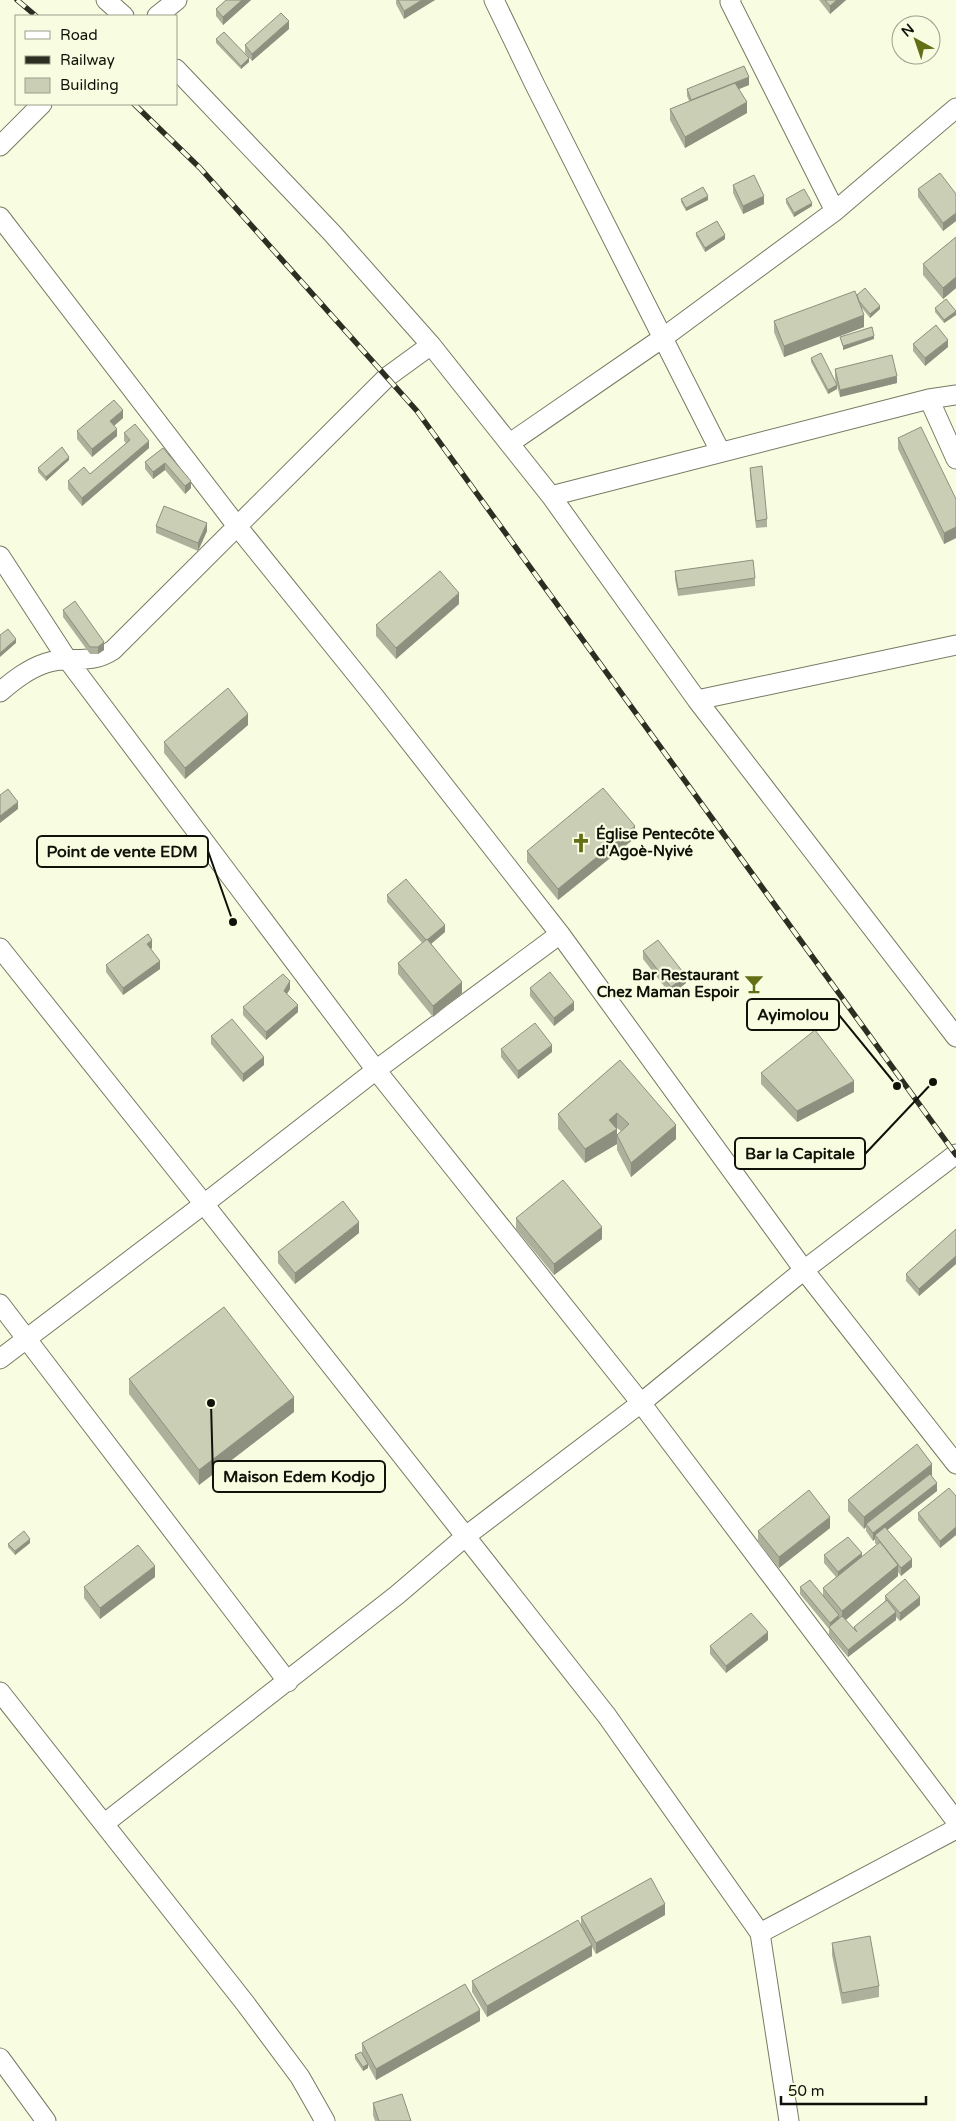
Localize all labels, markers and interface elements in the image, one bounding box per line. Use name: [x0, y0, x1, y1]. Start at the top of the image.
legend: [15, 15, 178, 105]
north arrow: [891, 15, 941, 65]
text: N: [898, 20, 918, 41]
text: Road: [60, 26, 98, 44]
text: Railway: [60, 51, 115, 69]
text: Building: [60, 76, 119, 94]
place label: Église Pentecôte d'Agoè-Nyivé: [596, 824, 715, 861]
church icon: Église Pentecôte d'Agoè-Nyivé: [570, 832, 592, 854]
callout: Point de vente EDM: [37, 836, 208, 867]
text: Point de vente EDM: [46, 842, 198, 862]
place label: Bar Restaurant Chez Maman Espoir: [597, 966, 739, 1002]
bar icon: Bar Restaurant Chez Maman Espoir: [743, 973, 765, 995]
callout: Ayimolou: [747, 999, 839, 1030]
text: Ayimolou: [757, 1005, 829, 1025]
callout: Bar la Capitale: [735, 1138, 865, 1169]
text: Bar la Capitale: [745, 1144, 855, 1164]
callout: Maison Edem Kodjo: [213, 1461, 385, 1492]
text: Maison Edem Kodjo: [223, 1467, 375, 1487]
scale bar: [781, 2074, 926, 2106]
text: 50 m: [788, 2082, 825, 2100]

